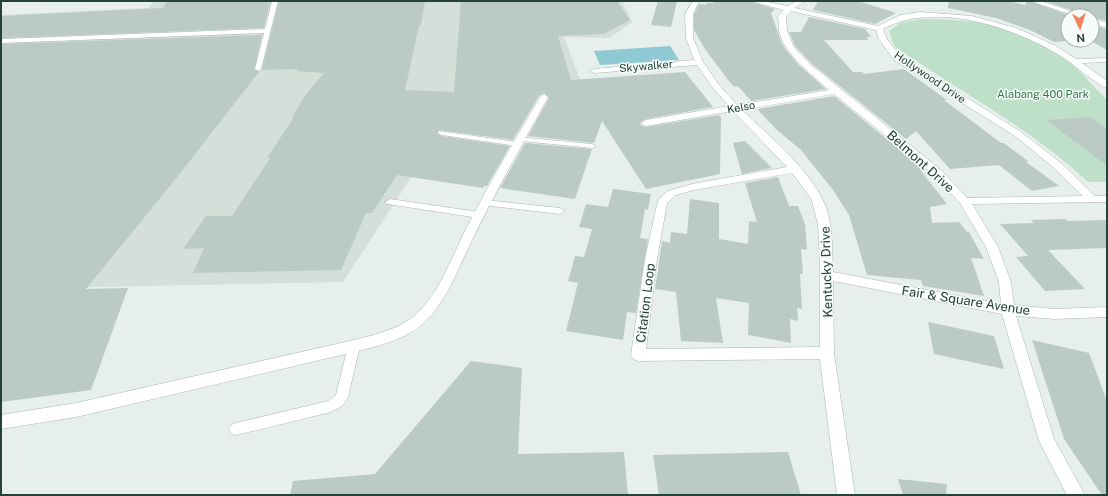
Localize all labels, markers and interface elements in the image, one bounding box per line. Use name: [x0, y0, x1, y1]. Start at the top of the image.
north arrow: [1060, 8, 1100, 48]
text: N: [1076, 32, 1085, 44]
street label: Hollywood Drive: [892, 49, 968, 105]
street label: Skywalker: [619, 58, 673, 74]
park label: Alabang 400 Park: [997, 88, 1089, 100]
street label: Kelso: [726, 99, 756, 115]
street label: Belmont Drive: [884, 127, 957, 195]
street label: Kentucky Drive: [817, 226, 836, 318]
street label: Citation Loop: [633, 262, 658, 344]
street label: Fair & Square Avenue: [901, 283, 1031, 318]

